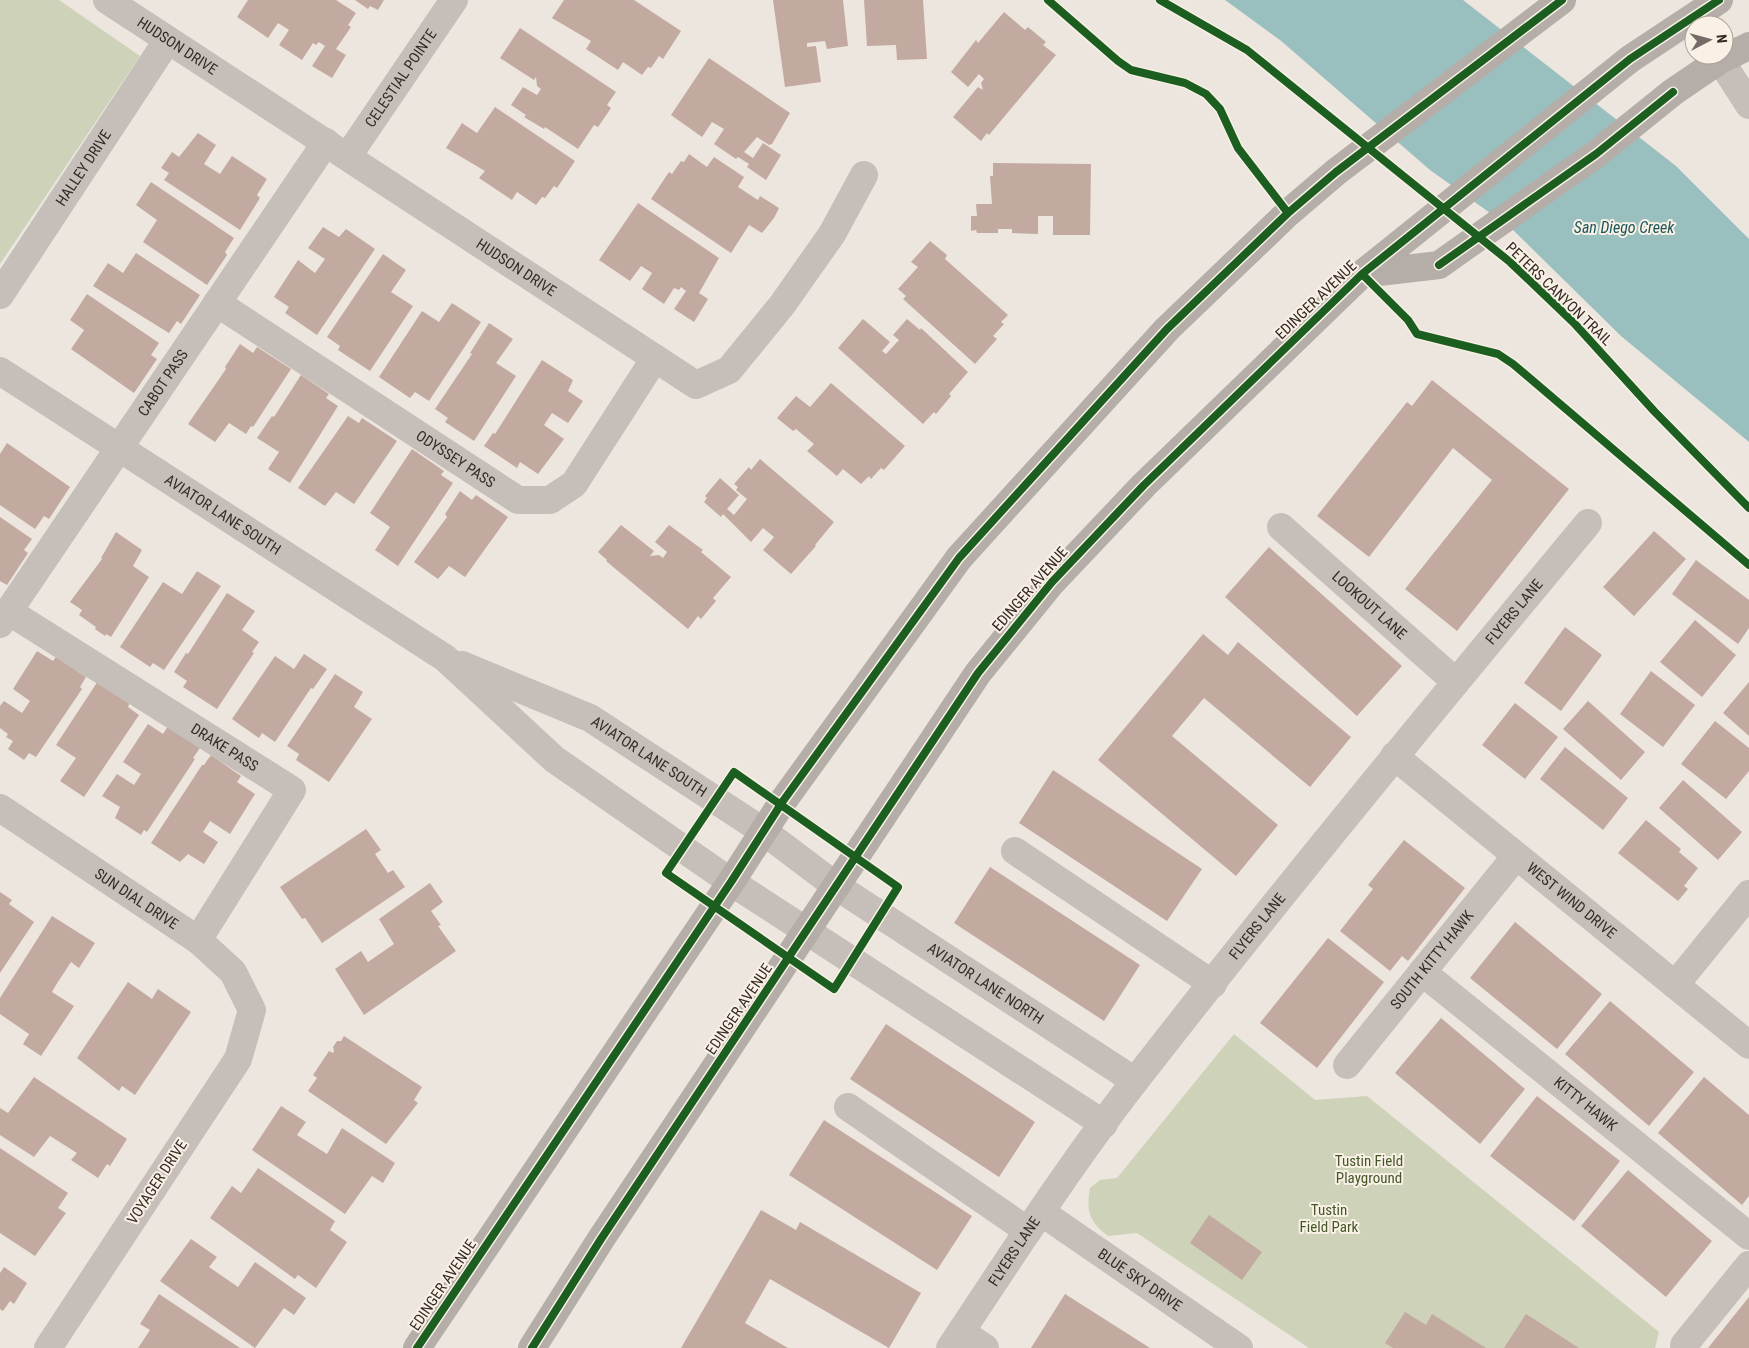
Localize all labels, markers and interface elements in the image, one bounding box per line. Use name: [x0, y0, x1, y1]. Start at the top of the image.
street label: HUDSON DRIVE: [134, 13, 221, 79]
north arrow: [1684, 15, 1734, 65]
street label: CELESTIAL POINTE: [361, 26, 441, 131]
text: N: [1714, 34, 1730, 44]
street label: HALLEY DRIVE: [52, 127, 115, 209]
water label: San Diego Creek: [1574, 218, 1675, 237]
street label: HUDSON DRIVE: [473, 235, 560, 300]
street label: PETERS CANYON TRAIL: [1502, 239, 1616, 349]
street label: EDINGER AVENUE: [1272, 257, 1360, 343]
street label: CABOT PASS: [134, 346, 192, 420]
street label: ODYSSEY PASS: [412, 427, 499, 492]
street label: AVIATOR LANE SOUTH: [161, 471, 284, 559]
street label: EDINGER AVENUE: [988, 543, 1072, 635]
street label: LOOKOUT LANE: [1328, 567, 1410, 643]
street label: FLYERS LANE: [1482, 575, 1547, 648]
street label: AVIATOR LANE SOUTH: [588, 712, 710, 801]
street label: DRAKE PASS: [188, 720, 262, 775]
street label: WEST WIND DRIVE: [1523, 859, 1620, 942]
street label: SUN DIAL DRIVE: [91, 865, 182, 933]
street label: FLYERS LANE: [1225, 890, 1289, 963]
street label: SOUTH KITTY HAWK: [1387, 906, 1478, 1013]
street label: AVIATOR LANE NORTH: [924, 939, 1047, 1028]
street label: EDINGER AVENUE: [702, 960, 776, 1058]
street label: KITTY HAWK: [1550, 1073, 1621, 1135]
street label: VOYAGER DRIVE: [123, 1137, 191, 1227]
park label: Tustin Field Playground: [1335, 1152, 1403, 1187]
park label: Tustin Field Park: [1300, 1201, 1359, 1236]
street label: FLYERS LANE: [985, 1213, 1044, 1290]
street label: EDINGER AVENUE: [406, 1236, 480, 1334]
street label: BLUE SKY DRIVE: [1095, 1245, 1185, 1315]

